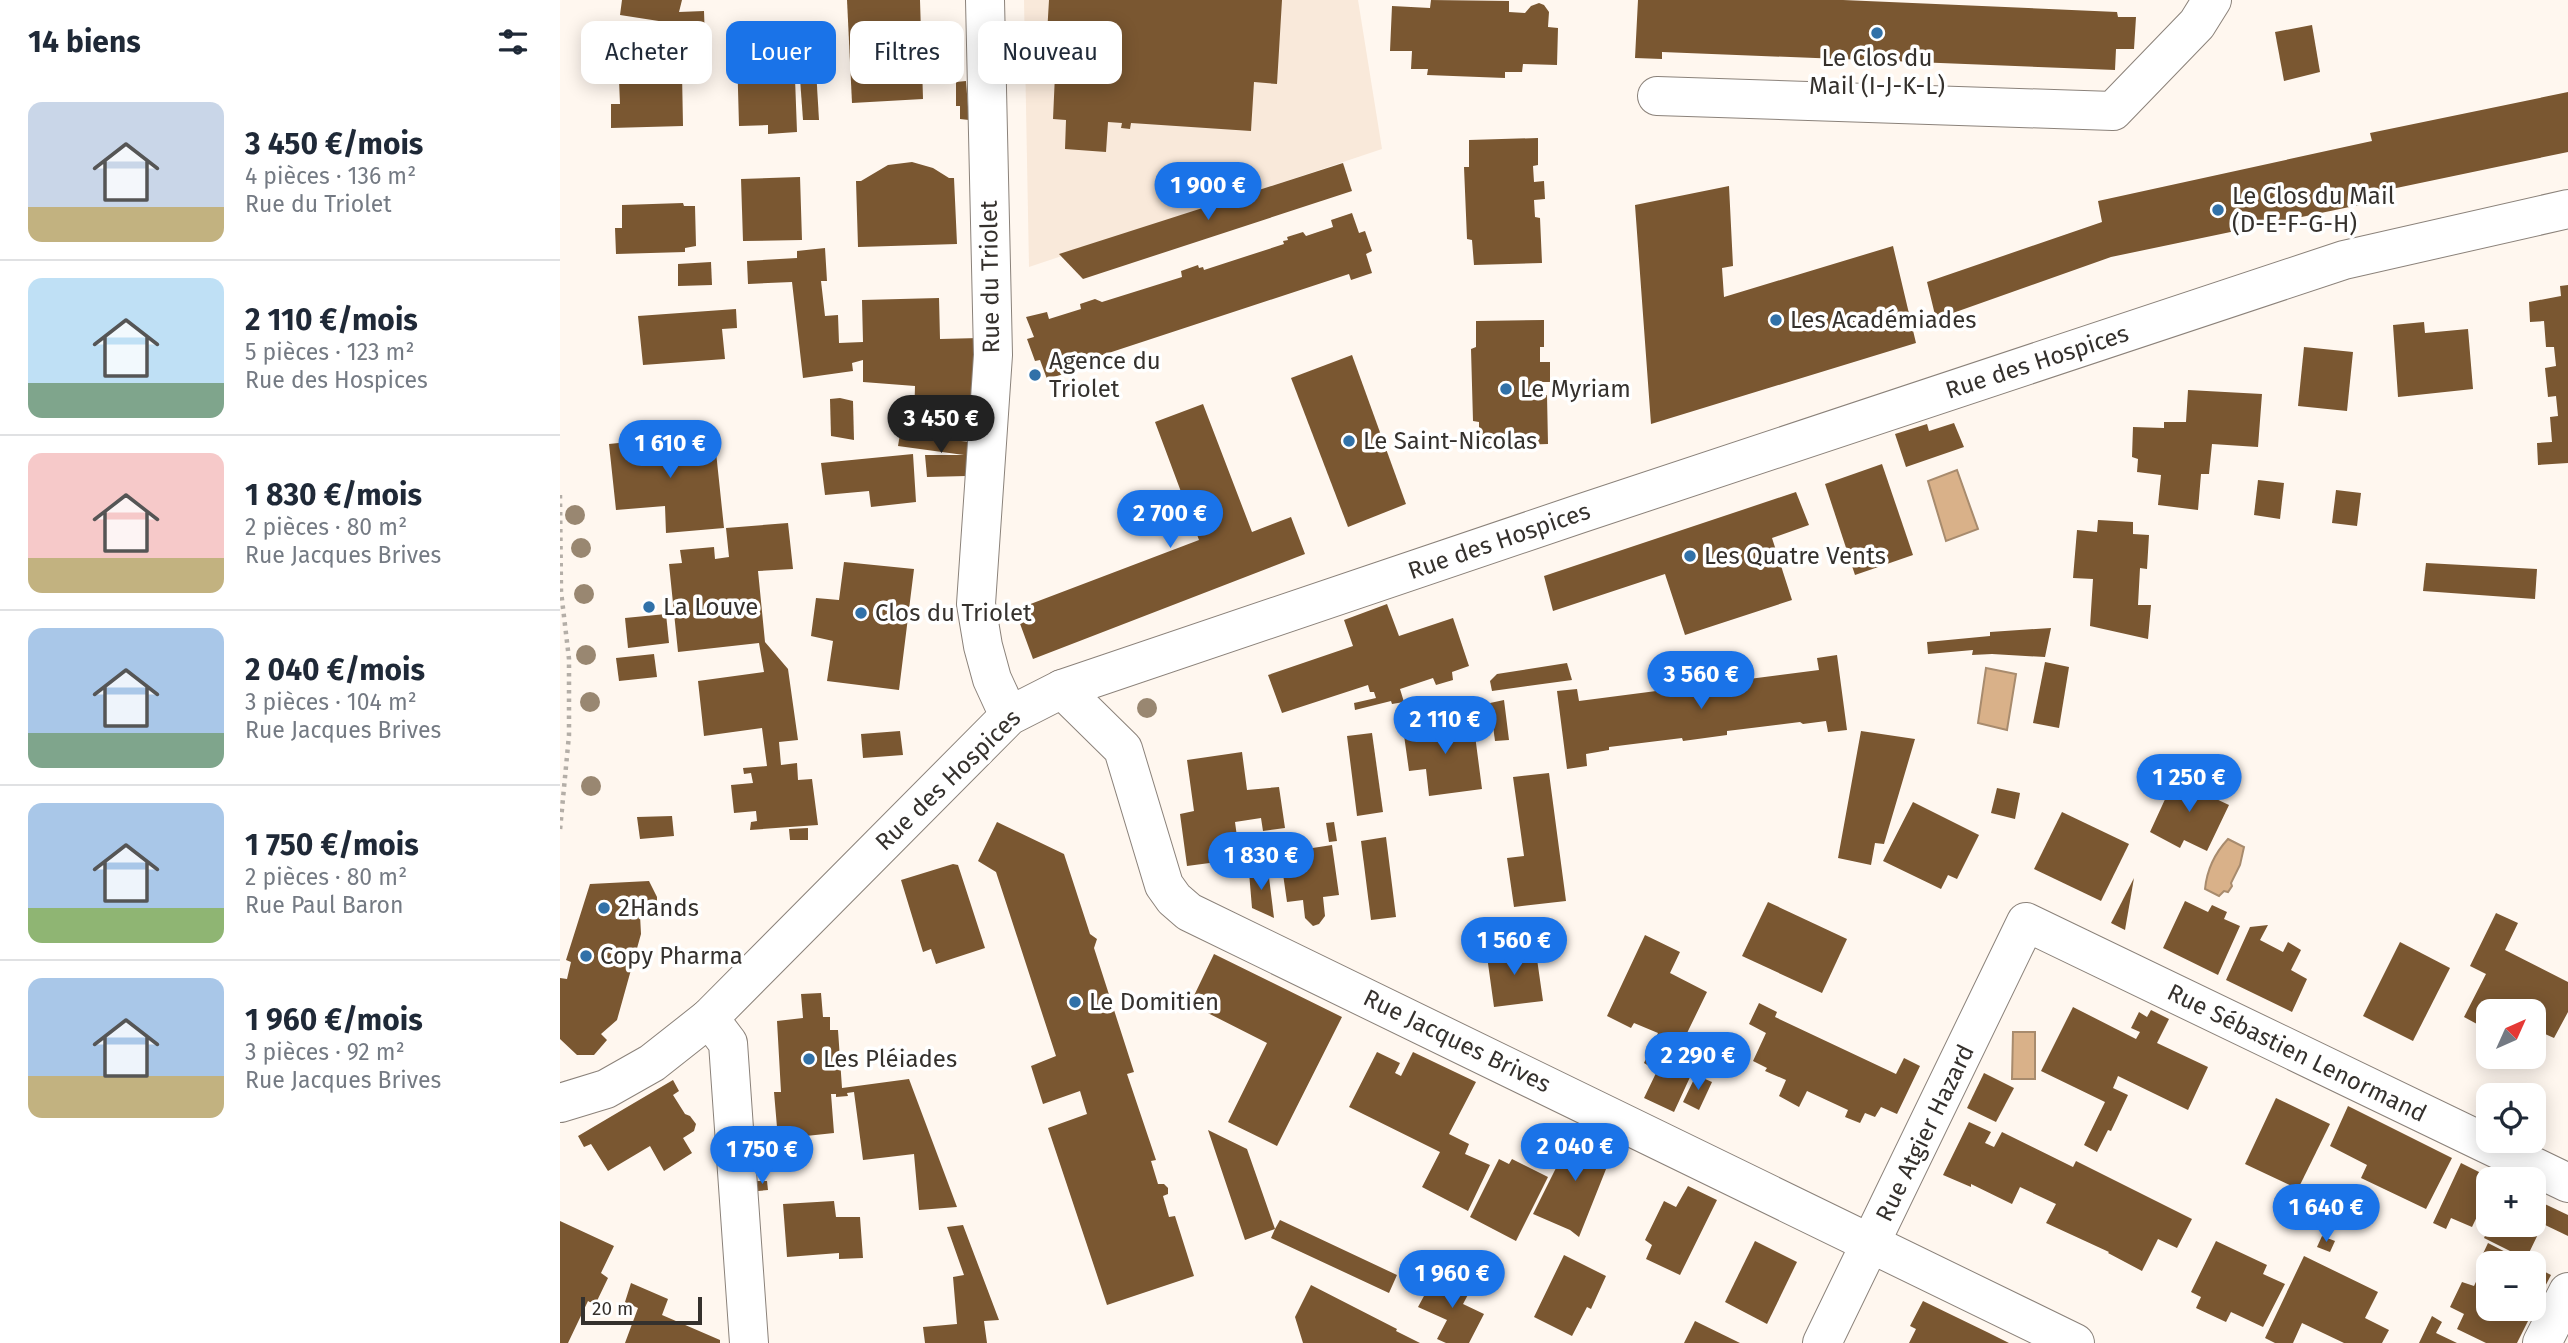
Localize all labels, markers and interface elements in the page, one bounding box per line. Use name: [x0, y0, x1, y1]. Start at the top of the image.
chip: Acheter: [581, 21, 712, 84]
chip: Louer: [726, 21, 836, 84]
chip: Filtres: [850, 21, 964, 84]
chip: Nouveau: [978, 21, 1122, 84]
icon: filters: [494, 23, 532, 61]
text: 14 biens: [28, 24, 141, 60]
marker: Le Clos du Mail (I-J-K-L): [1869, 25, 1885, 41]
place label: Le Clos du Mail (I-J-K-L): [1809, 44, 1945, 100]
text: 3 450 €/mois: [245, 126, 423, 162]
icon: home: [84, 130, 168, 214]
text: 4 pièces · 136 m²: [245, 162, 416, 190]
pin: 1 900 €: [1143, 162, 1273, 222]
text: 1 900 €: [1171, 171, 1245, 199]
place label: Le Clos du Mail (D-E-F-G-H): [2232, 182, 2395, 238]
text: Rue du Triolet: [245, 190, 392, 218]
street label: Rue du Triolet: [975, 200, 1005, 354]
marker: Le Clos du Mail (D-E-F-G-H): [2210, 202, 2226, 218]
text: 2 110 €/mois: [245, 302, 418, 338]
icon: home: [84, 306, 168, 390]
place label: Les Académiades: [1790, 306, 1977, 334]
marker: Les Académiades: [1768, 312, 1784, 328]
street label: Rue des Hospices: [1942, 319, 2132, 405]
text: 5 pièces · 123 m²: [245, 338, 414, 366]
place label: Agence du Triolet: [1049, 347, 1161, 403]
text: Rue des Hospices: [245, 366, 428, 394]
marker: Agence du Triolet: [1027, 367, 1043, 383]
place label: Le Myriam: [1520, 375, 1631, 403]
marker: Le Myriam: [1498, 381, 1514, 397]
pin: 3 450 €: [876, 396, 1006, 455]
text: 3 450 €: [903, 404, 979, 432]
pin: 1 610 €: [605, 420, 735, 480]
place label: Le Saint-Nicolas: [1363, 427, 1537, 455]
text: 1 610 €: [635, 429, 705, 457]
marker: Le Saint-Nicolas: [1341, 433, 1357, 449]
text: 1 830 €/mois: [245, 477, 422, 513]
icon: home: [84, 481, 168, 565]
pin: 2 700 €: [1105, 490, 1235, 550]
street label: Rue des Hospices: [1404, 497, 1594, 585]
text: 2 700 €: [1133, 499, 1207, 527]
text: 2 pièces · 80 m²: [245, 513, 407, 541]
text: Rue Jacques Brives: [245, 541, 441, 569]
place label: Les Quatre Vents: [1704, 542, 1886, 570]
marker: Les Quatre Vents: [1682, 548, 1698, 564]
place label: La Louve: [663, 593, 758, 621]
marker: La Louve: [641, 599, 657, 615]
place label: Clos du Triolet: [875, 599, 1032, 627]
marker: Clos du Triolet: [853, 605, 869, 621]
text: 2 040 €/mois: [245, 652, 425, 688]
pin: 3 560 €: [1636, 652, 1766, 711]
icon: home: [84, 656, 168, 740]
text: 3 560 €: [1663, 660, 1739, 688]
text: 3 pièces · 104 m²: [245, 688, 417, 716]
pin: 2 110 €: [1380, 696, 1510, 756]
street label: Rue des Hospices: [870, 704, 1026, 856]
text: 2 110 €: [1410, 705, 1480, 733]
text: Rue Jacques Brives: [245, 716, 441, 744]
pin: 1 250 €: [2124, 754, 2254, 814]
text: 1 250 €: [2153, 763, 2225, 791]
text: 1 750 €/mois: [245, 827, 419, 863]
icon: home: [84, 831, 168, 915]
pin: 1 830 €: [1196, 832, 1326, 892]
text: 1 830 €: [1224, 841, 1298, 869]
text: 2 pièces · 80 m²: [245, 863, 407, 891]
text: Rue Paul Baron: [245, 891, 403, 919]
place label: 2Hands: [618, 894, 699, 922]
marker: 2Hands: [596, 900, 612, 916]
pin: 1 560 €: [1449, 918, 1579, 977]
text: 1 560 €: [1477, 926, 1551, 954]
place label: Copy Pharma: [600, 942, 743, 970]
marker: Copy Pharma: [578, 948, 594, 964]
street label: Rue Sébastien Lenormand: [2163, 978, 2431, 1128]
street label: Rue Jacques Brives: [1359, 984, 1555, 1098]
place label: Le Domitien: [1089, 988, 1219, 1016]
marker: Le Domitien: [1067, 994, 1083, 1010]
north arrow: [2476, 999, 2546, 1069]
map controls: [2476, 999, 2546, 1321]
text: 1 960 €/mois: [245, 1002, 423, 1038]
icon: home: [84, 1006, 168, 1090]
pin: 2 290 €: [1633, 1032, 1763, 1092]
text: 3 pièces · 92 m²: [245, 1038, 405, 1066]
street label: Rue Atgier Hazard: [1870, 1040, 1980, 1226]
text: 2 290 €: [1661, 1041, 1735, 1069]
place label: Les Pléiades: [823, 1045, 957, 1073]
marker: Les Pléiades: [801, 1051, 817, 1067]
text: Rue Jacques Brives: [245, 1066, 441, 1094]
button: locate: [2476, 1083, 2546, 1153]
pin: 2 040 €: [1510, 1124, 1640, 1183]
pin: 1 750 €: [697, 1126, 827, 1186]
text: 2 040 €: [1537, 1132, 1613, 1160]
text: 1 750 €: [726, 1135, 798, 1163]
button: +: [2476, 1167, 2546, 1237]
pin: 1 640 €: [2261, 1184, 2391, 1244]
text: 1 640 €: [2289, 1193, 2363, 1221]
pin: 1 960 €: [1387, 1250, 1517, 1310]
button: −: [2476, 1251, 2546, 1321]
text: 1 960 €: [1415, 1259, 1489, 1287]
scale bar: [581, 1294, 702, 1326]
text: 20 m: [592, 1297, 633, 1320]

